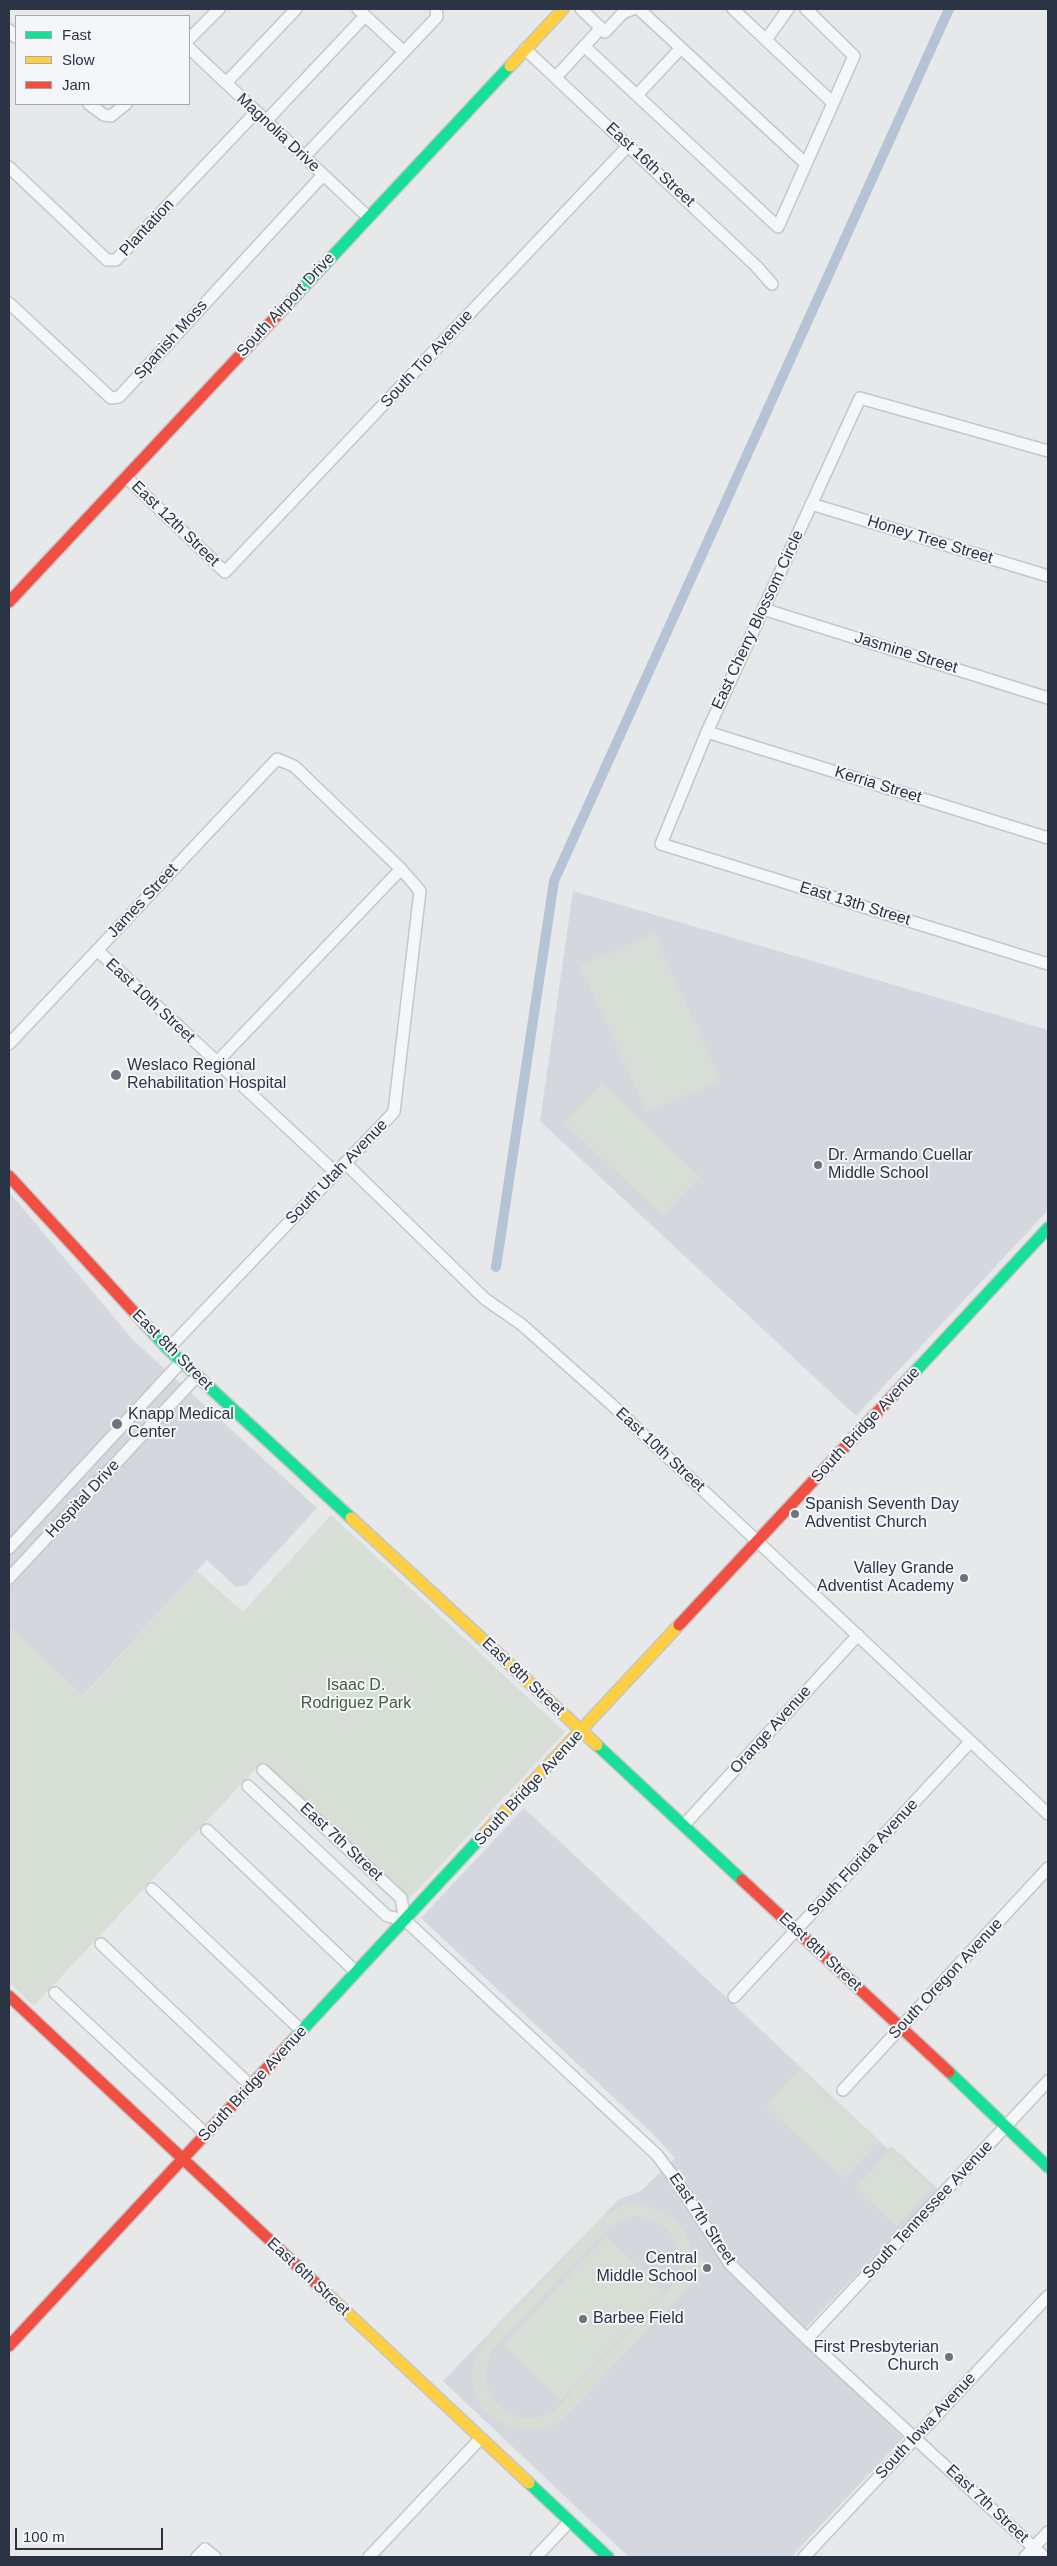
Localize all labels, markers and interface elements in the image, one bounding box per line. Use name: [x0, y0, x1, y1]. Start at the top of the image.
legend: [15, 15, 190, 105]
text: Fast: [62, 26, 91, 43]
text: Slow: [62, 51, 95, 68]
text: Jam: [62, 76, 90, 93]
street label: Magnolia Drive: [232, 90, 324, 176]
street label: East 16th Street: [601, 119, 699, 211]
street label: Plantation: [116, 195, 178, 261]
street label: South Airport Drive: [233, 249, 339, 361]
street label: Spanish Moss: [130, 296, 212, 384]
street label: South Tio Avenue: [377, 306, 477, 412]
street label: East 12th Street: [127, 477, 223, 571]
street label: Honey Tree Street: [865, 512, 995, 568]
street label: East Cherry Blossom Circle: [708, 527, 808, 713]
street label: Jasmine Street: [852, 628, 960, 678]
street label: Kerria Street: [832, 763, 924, 807]
street label: James Street: [104, 860, 182, 942]
street label: East 13th Street: [797, 878, 913, 930]
street label: East 10th Street: [101, 955, 199, 1047]
place label: Weslaco Regional Rehabilitation Hospital: [127, 1056, 286, 1094]
marker: Weslaco Regional Rehabilitation Hospital: [109, 1068, 123, 1082]
street label: South Utah Avenue: [282, 1116, 392, 1228]
place label: Dr. Armando Cuellar Middle School: [828, 1146, 973, 1184]
marker: Dr. Armando Cuellar Middle School: [812, 1159, 824, 1171]
street label: East 8th Street: [128, 1306, 216, 1394]
street label: South Bridge Avenue: [808, 1363, 924, 1487]
street label: East 10th Street: [611, 1404, 709, 1496]
place label: Knapp Medical Center: [128, 1405, 234, 1443]
marker: Knapp Medical Center: [110, 1417, 124, 1431]
street label: Hospital Drive: [42, 1456, 124, 1542]
place label: Spanish Seventh Day Adventist Church: [805, 1495, 959, 1533]
marker: Spanish Seventh Day Adventist Church: [789, 1508, 801, 1520]
place label: Valley Grande Adventist Academy: [817, 1559, 954, 1597]
marker: Valley Grande Adventist Academy: [958, 1572, 970, 1584]
street label: East 8th Street: [478, 1634, 568, 1720]
park label: Isaac D. Rodriguez Park: [301, 1676, 411, 1714]
street label: Orange Avenue: [726, 1682, 816, 1778]
street label: South Bridge Avenue: [471, 1726, 587, 1850]
street label: South Florida Avenue: [804, 1795, 922, 1921]
street label: East 7th Street: [296, 1799, 386, 1885]
street label: East 8th Street: [775, 1909, 865, 1995]
street label: South Oregon Avenue: [885, 1915, 1007, 2043]
street label: South Bridge Avenue: [195, 2022, 311, 2146]
street label: South Tennessee Avenue: [859, 2137, 997, 2283]
street label: East 7th Street: [664, 2170, 740, 2268]
street label: East 6th Street: [263, 2234, 353, 2320]
place label: Central Middle School: [596, 2249, 697, 2287]
marker: Central Middle School: [701, 2262, 713, 2274]
place label: Barbee Field: [593, 2309, 684, 2329]
marker: Barbee Field: [577, 2313, 589, 2325]
place label: First Presbyterian Church: [814, 2338, 939, 2376]
marker: First Presbyterian Church: [943, 2351, 955, 2363]
street label: South Iowa Avenue: [872, 2369, 980, 2483]
street label: East 7th Street: [942, 2461, 1032, 2547]
scale bar: [18, 2518, 165, 2550]
text: 100 m: [23, 2528, 65, 2545]

